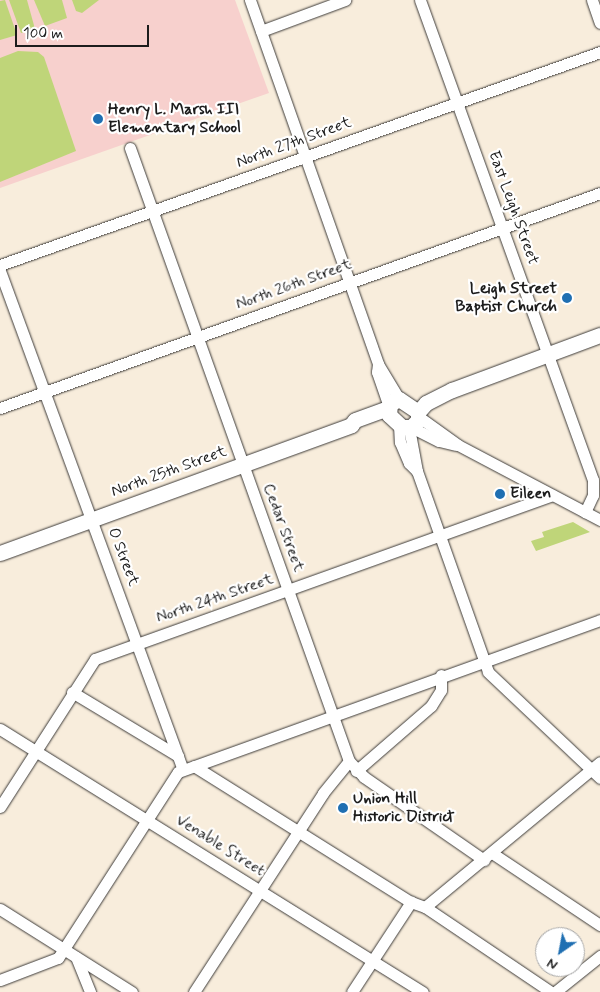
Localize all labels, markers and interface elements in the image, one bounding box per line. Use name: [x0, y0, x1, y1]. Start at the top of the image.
scale bar: [18, 15, 151, 47]
text: 100 m: [23, 24, 63, 44]
place label: Henry L. Marsh III Elementary School: [108, 100, 241, 138]
marker: Henry L. Marsh III Elementary School: [92, 113, 104, 125]
street label: North 27th Street: [234, 113, 354, 173]
street label: East Leigh Street: [484, 149, 542, 267]
street label: North 26th Street: [234, 255, 354, 315]
place label: Leigh Street Baptist Church: [455, 279, 557, 317]
marker: Leigh Street Baptist Church: [561, 292, 573, 304]
street label: North 25th Street: [109, 442, 229, 502]
street label: Cedar Street: [258, 481, 308, 575]
place label: Eileen: [510, 484, 551, 504]
marker: Eileen: [494, 488, 506, 500]
street label: O Street: [103, 525, 143, 589]
street label: North 24th Street: [154, 570, 276, 628]
place label: Union Hill Historic District: [353, 789, 454, 827]
marker: Union Hill Historic District: [337, 802, 349, 814]
street label: Venable Street: [171, 810, 269, 882]
north arrow: [535, 927, 585, 977]
text: N: [544, 954, 561, 974]

